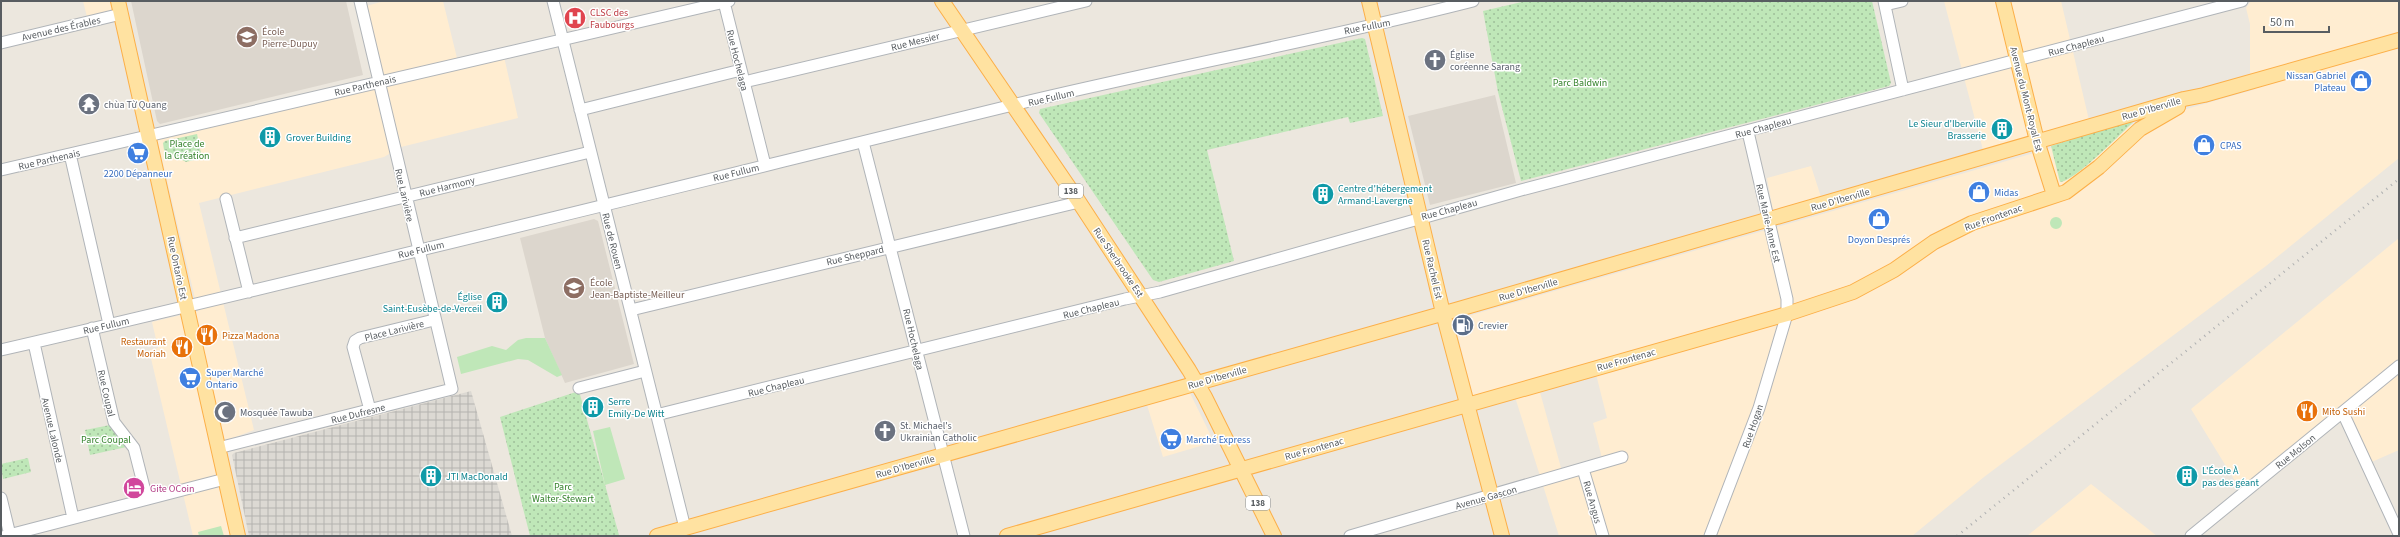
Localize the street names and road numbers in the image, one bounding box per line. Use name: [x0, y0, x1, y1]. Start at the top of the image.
street label: Avenue des Érables: [21, 13, 102, 45]
street label: Rue Fullum: [1343, 16, 1392, 38]
street label: Rue Hochelaga: [723, 28, 751, 92]
street label: Rue Messier: [889, 29, 942, 55]
street label: Rue Chapleau: [2047, 32, 2106, 60]
street label: Avenue du Mont-Royal Est: [2006, 45, 2046, 154]
street label: Rue Parthenais: [333, 72, 397, 100]
street label: Rue Fullum: [1027, 86, 1076, 110]
street label: Rue D'Iberville: [2120, 94, 2182, 124]
street label: Rue Chapleau: [1734, 114, 1793, 142]
street label: Rue Parthenais: [17, 146, 81, 174]
street label: Rue Fullum: [712, 160, 761, 185]
street label: Rue Larivière: [391, 167, 417, 223]
street label: Rue Harmony: [418, 173, 477, 201]
street label: Rue Marie-Anne Est: [1752, 182, 1784, 265]
road number: 138: [1059, 184, 1083, 198]
street label: Rue D'Iberville: [1809, 185, 1871, 215]
street label: Rue Chapleau: [1420, 196, 1479, 224]
street label: Rue Frontenac: [1963, 201, 2025, 235]
street label: Rue de Rouen: [598, 212, 626, 271]
street label: Rue Sherbrooke Est: [1090, 225, 1147, 301]
street label: Rue Ontario Est: [163, 235, 191, 302]
street label: Rue Fullum: [397, 237, 446, 262]
street label: Rue Rachel Est: [1418, 238, 1446, 301]
street label: Rue Sheppard: [825, 243, 885, 269]
street label: Rue D'Iberville: [1497, 275, 1559, 305]
street label: Rue Chapleau: [1062, 295, 1121, 323]
street label: Rue Hochelaga: [899, 307, 927, 371]
street label: Rue Fullum: [82, 314, 131, 338]
street label: Place Larivière: [363, 317, 425, 345]
street label: Rue Frontenac: [1595, 345, 1658, 375]
street label: Rue D'Iberville: [1186, 363, 1248, 393]
street label: Rue Coupal: [94, 368, 118, 418]
street label: Rue Chapleau: [747, 373, 806, 401]
street label: Avenue Lalonde: [38, 396, 66, 464]
street label: Rue Dufresne: [330, 400, 387, 427]
street label: Rue Hogan: [1739, 403, 1767, 450]
street label: Rue Molson: [2272, 431, 2319, 472]
street label: Rue Frontenac: [1283, 434, 1346, 464]
street label: Rue D'Iberville: [874, 452, 936, 482]
street label: Rue Angus: [1579, 479, 1605, 525]
street label: Avenue Gascon: [1454, 482, 1519, 513]
road number: 138: [1246, 496, 1270, 510]

